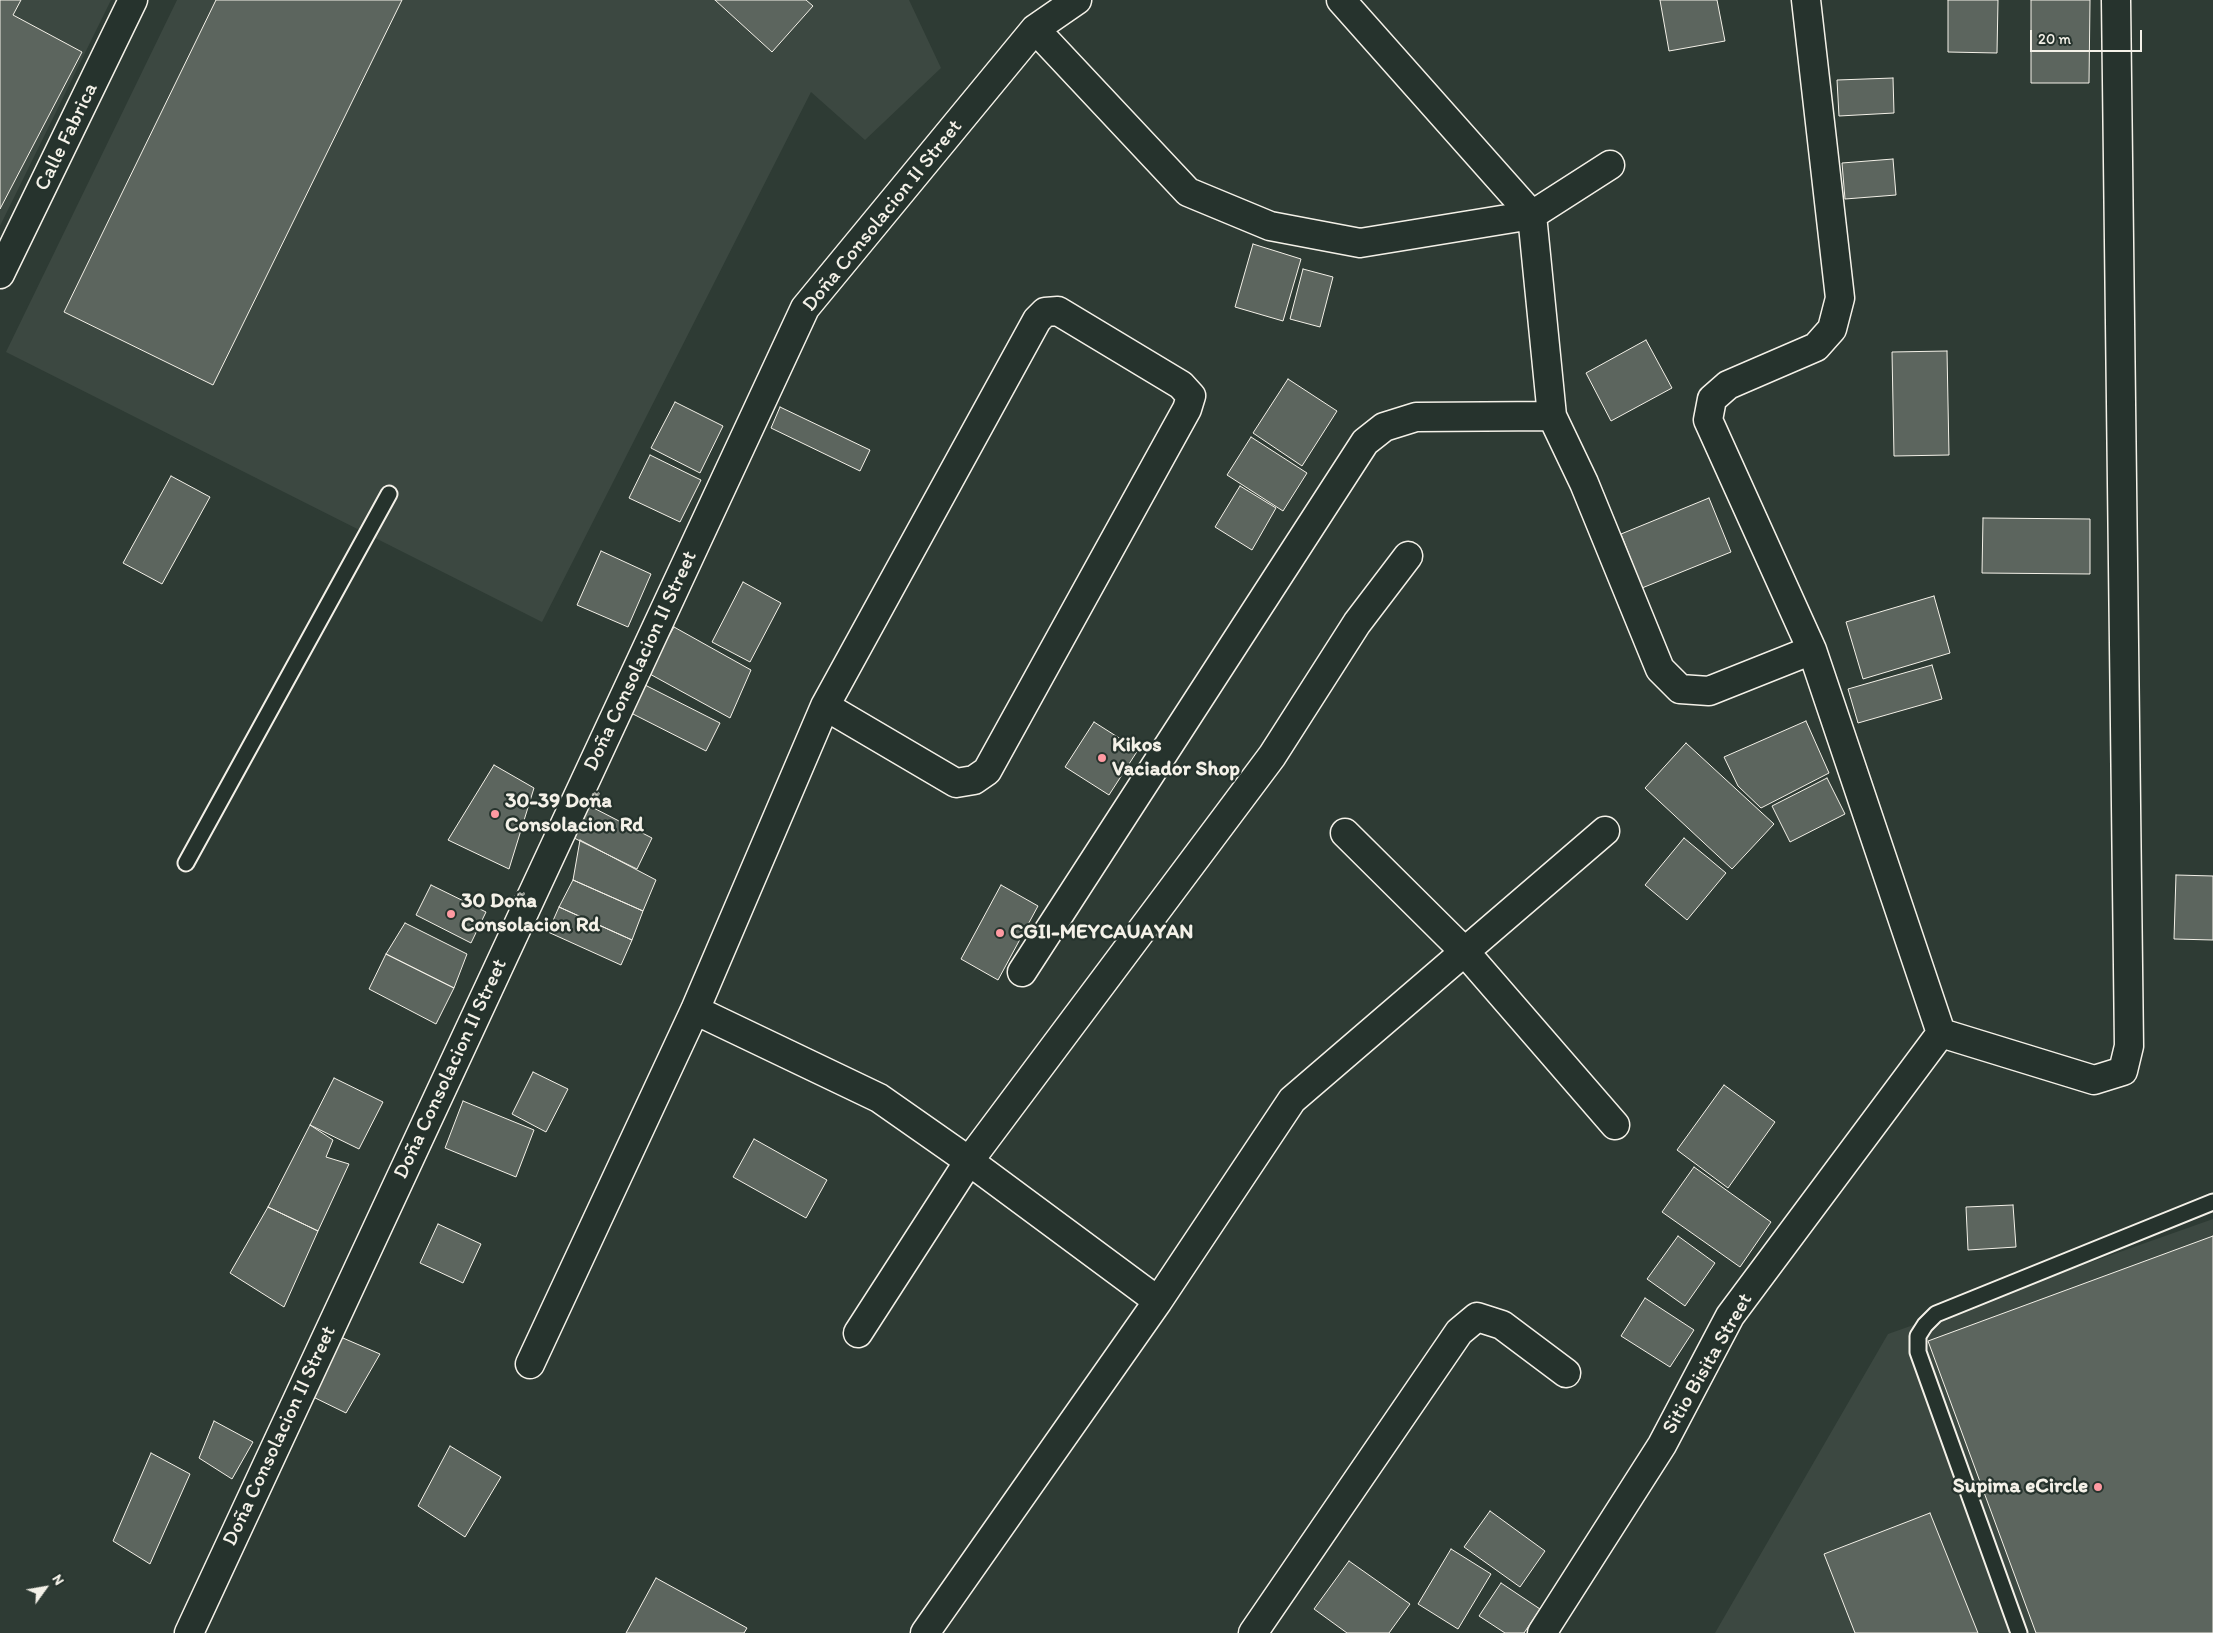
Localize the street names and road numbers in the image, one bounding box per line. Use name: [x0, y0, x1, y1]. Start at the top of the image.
street label: Calle Fabrica: [30, 79, 104, 195]
street label: Doña Consolacion II Street: [798, 115, 968, 317]
street label: Doña Consolacion II Street: [579, 547, 703, 775]
street label: Doña Consolacion II Street: [389, 955, 513, 1183]
street label: Sitio Bisita Street: [1657, 1289, 1759, 1439]
street label: Doña Consolacion II Street: [218, 1322, 342, 1550]

